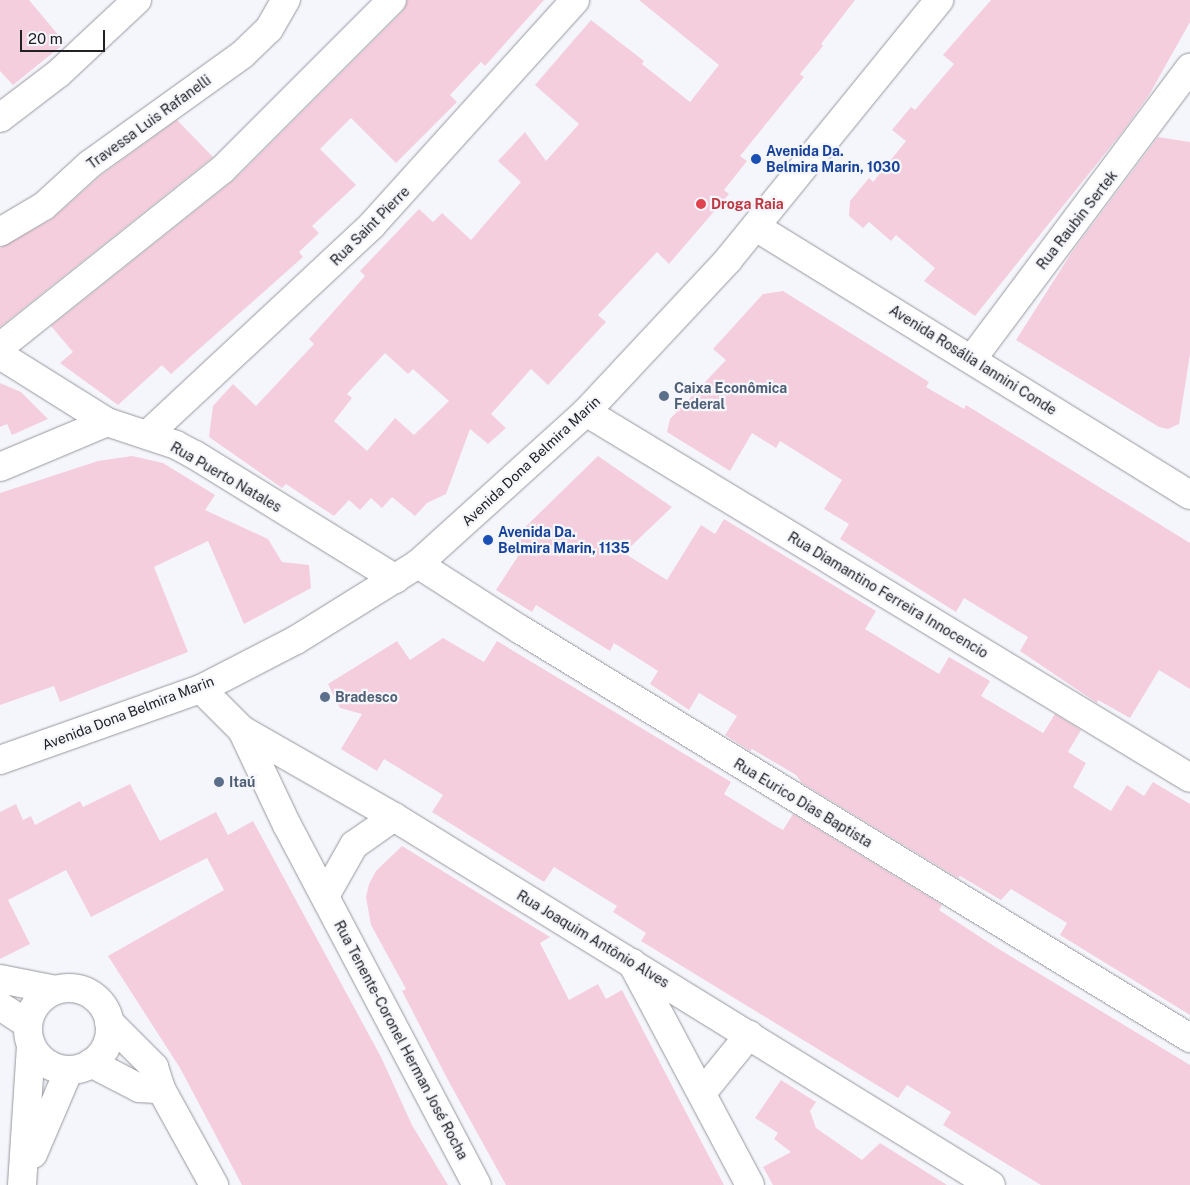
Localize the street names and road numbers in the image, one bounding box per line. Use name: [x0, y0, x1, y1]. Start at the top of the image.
street label: Travessa Luis Rafanelli: [84, 71, 214, 173]
street label: Rua Raubin Sertek: [1033, 167, 1121, 273]
street label: Rua Saint Pierre: [327, 183, 413, 269]
street label: Avenida Rosália Iannini Conde: [886, 301, 1060, 419]
street label: Avenida Dona Belmira Marin: [459, 393, 603, 529]
street label: Rua Puerto Natales: [168, 438, 284, 516]
street label: Rua Diamantino Ferreira Innocencio: [785, 528, 991, 662]
street label: Avenida Dona Belmira Marin: [40, 672, 216, 754]
street label: Rua Eurico Dias Baptista: [731, 755, 875, 851]
street label: Rua Joaquim Antônio Alves: [514, 887, 672, 991]
street label: Rua Tenente-Coronel Herman José Rocha: [331, 918, 471, 1162]

